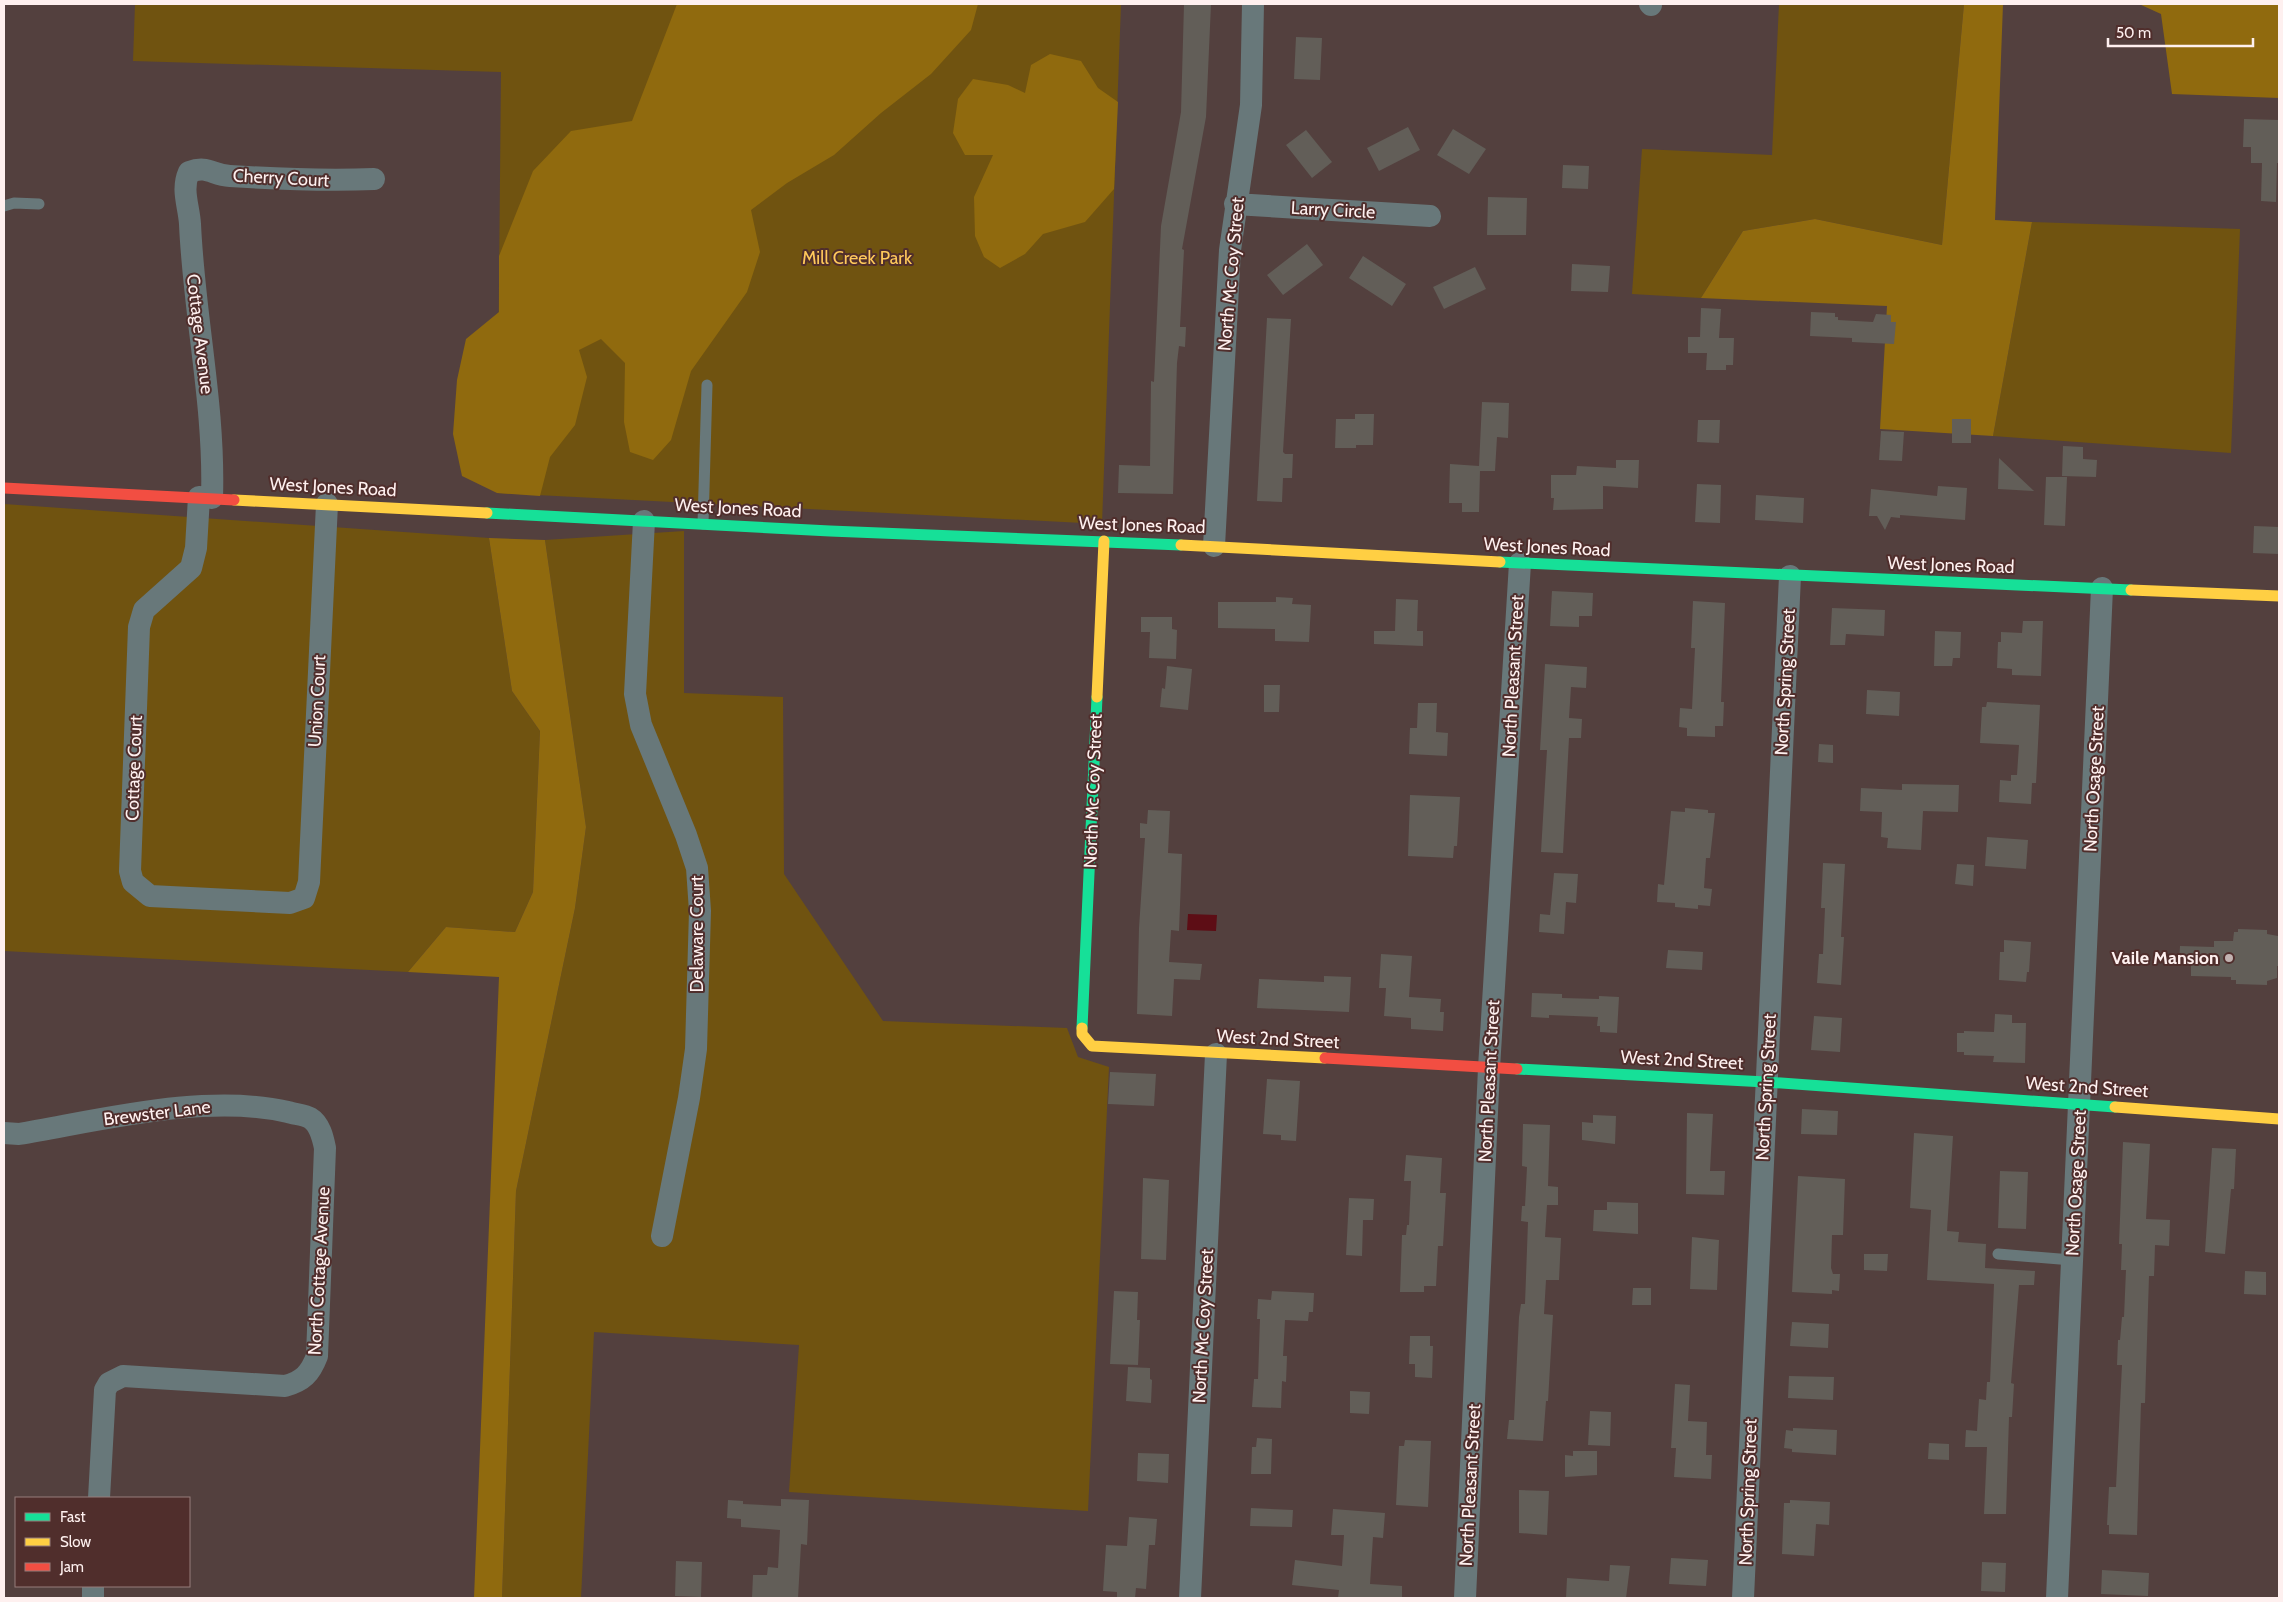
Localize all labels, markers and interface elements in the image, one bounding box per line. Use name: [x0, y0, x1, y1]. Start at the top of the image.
scale bar: [2108, 15, 2253, 47]
text: 50 m: [2116, 24, 2151, 42]
street label: Cherry Court: [232, 164, 330, 192]
street label: North Mc Coy Street: [1213, 196, 1249, 352]
street label: Larry Circle: [1290, 197, 1376, 223]
park label: Mill Creek Park: [802, 247, 913, 269]
street label: Cottage Avenue: [182, 273, 218, 395]
street label: West Jones Road: [269, 473, 397, 501]
street label: West Jones Road: [674, 494, 802, 522]
street label: West Jones Road: [1078, 512, 1206, 538]
street label: West Jones Road: [1483, 533, 1611, 561]
street label: West Jones Road: [1887, 552, 2015, 578]
street label: North Pleasant Street: [1498, 594, 1528, 758]
street label: North Spring Street: [1770, 608, 1800, 756]
street label: Union Court: [304, 654, 330, 748]
street label: North Osage Street: [2079, 705, 2109, 853]
street label: North Mc Coy Street: [1079, 713, 1107, 869]
street label: Cottage Court: [121, 715, 147, 821]
street label: Delaware Court: [686, 875, 708, 993]
place label: Vaile Mansion: [2111, 947, 2219, 969]
marker: Vaile Mansion: [2223, 952, 2235, 964]
street label: North Pleasant Street: [1474, 999, 1504, 1163]
street label: North Spring Street: [1751, 1013, 1781, 1161]
street label: West 2nd Street: [1216, 1025, 1340, 1053]
street label: West 2nd Street: [1620, 1046, 1744, 1074]
street label: West 2nd Street: [2025, 1072, 2149, 1102]
street label: Brewster Lane: [102, 1096, 212, 1130]
street label: North Osage Street: [2061, 1109, 2091, 1257]
street label: North Cottage Avenue: [304, 1186, 334, 1356]
street label: North Mc Coy Street: [1188, 1248, 1218, 1404]
street label: North Pleasant Street: [1455, 1403, 1485, 1567]
street label: North Spring Street: [1734, 1418, 1762, 1566]
legend: [15, 1497, 190, 1587]
text: Fast: [60, 1508, 85, 1526]
text: Slow: [60, 1533, 91, 1551]
text: Jam: [59, 1558, 84, 1576]

